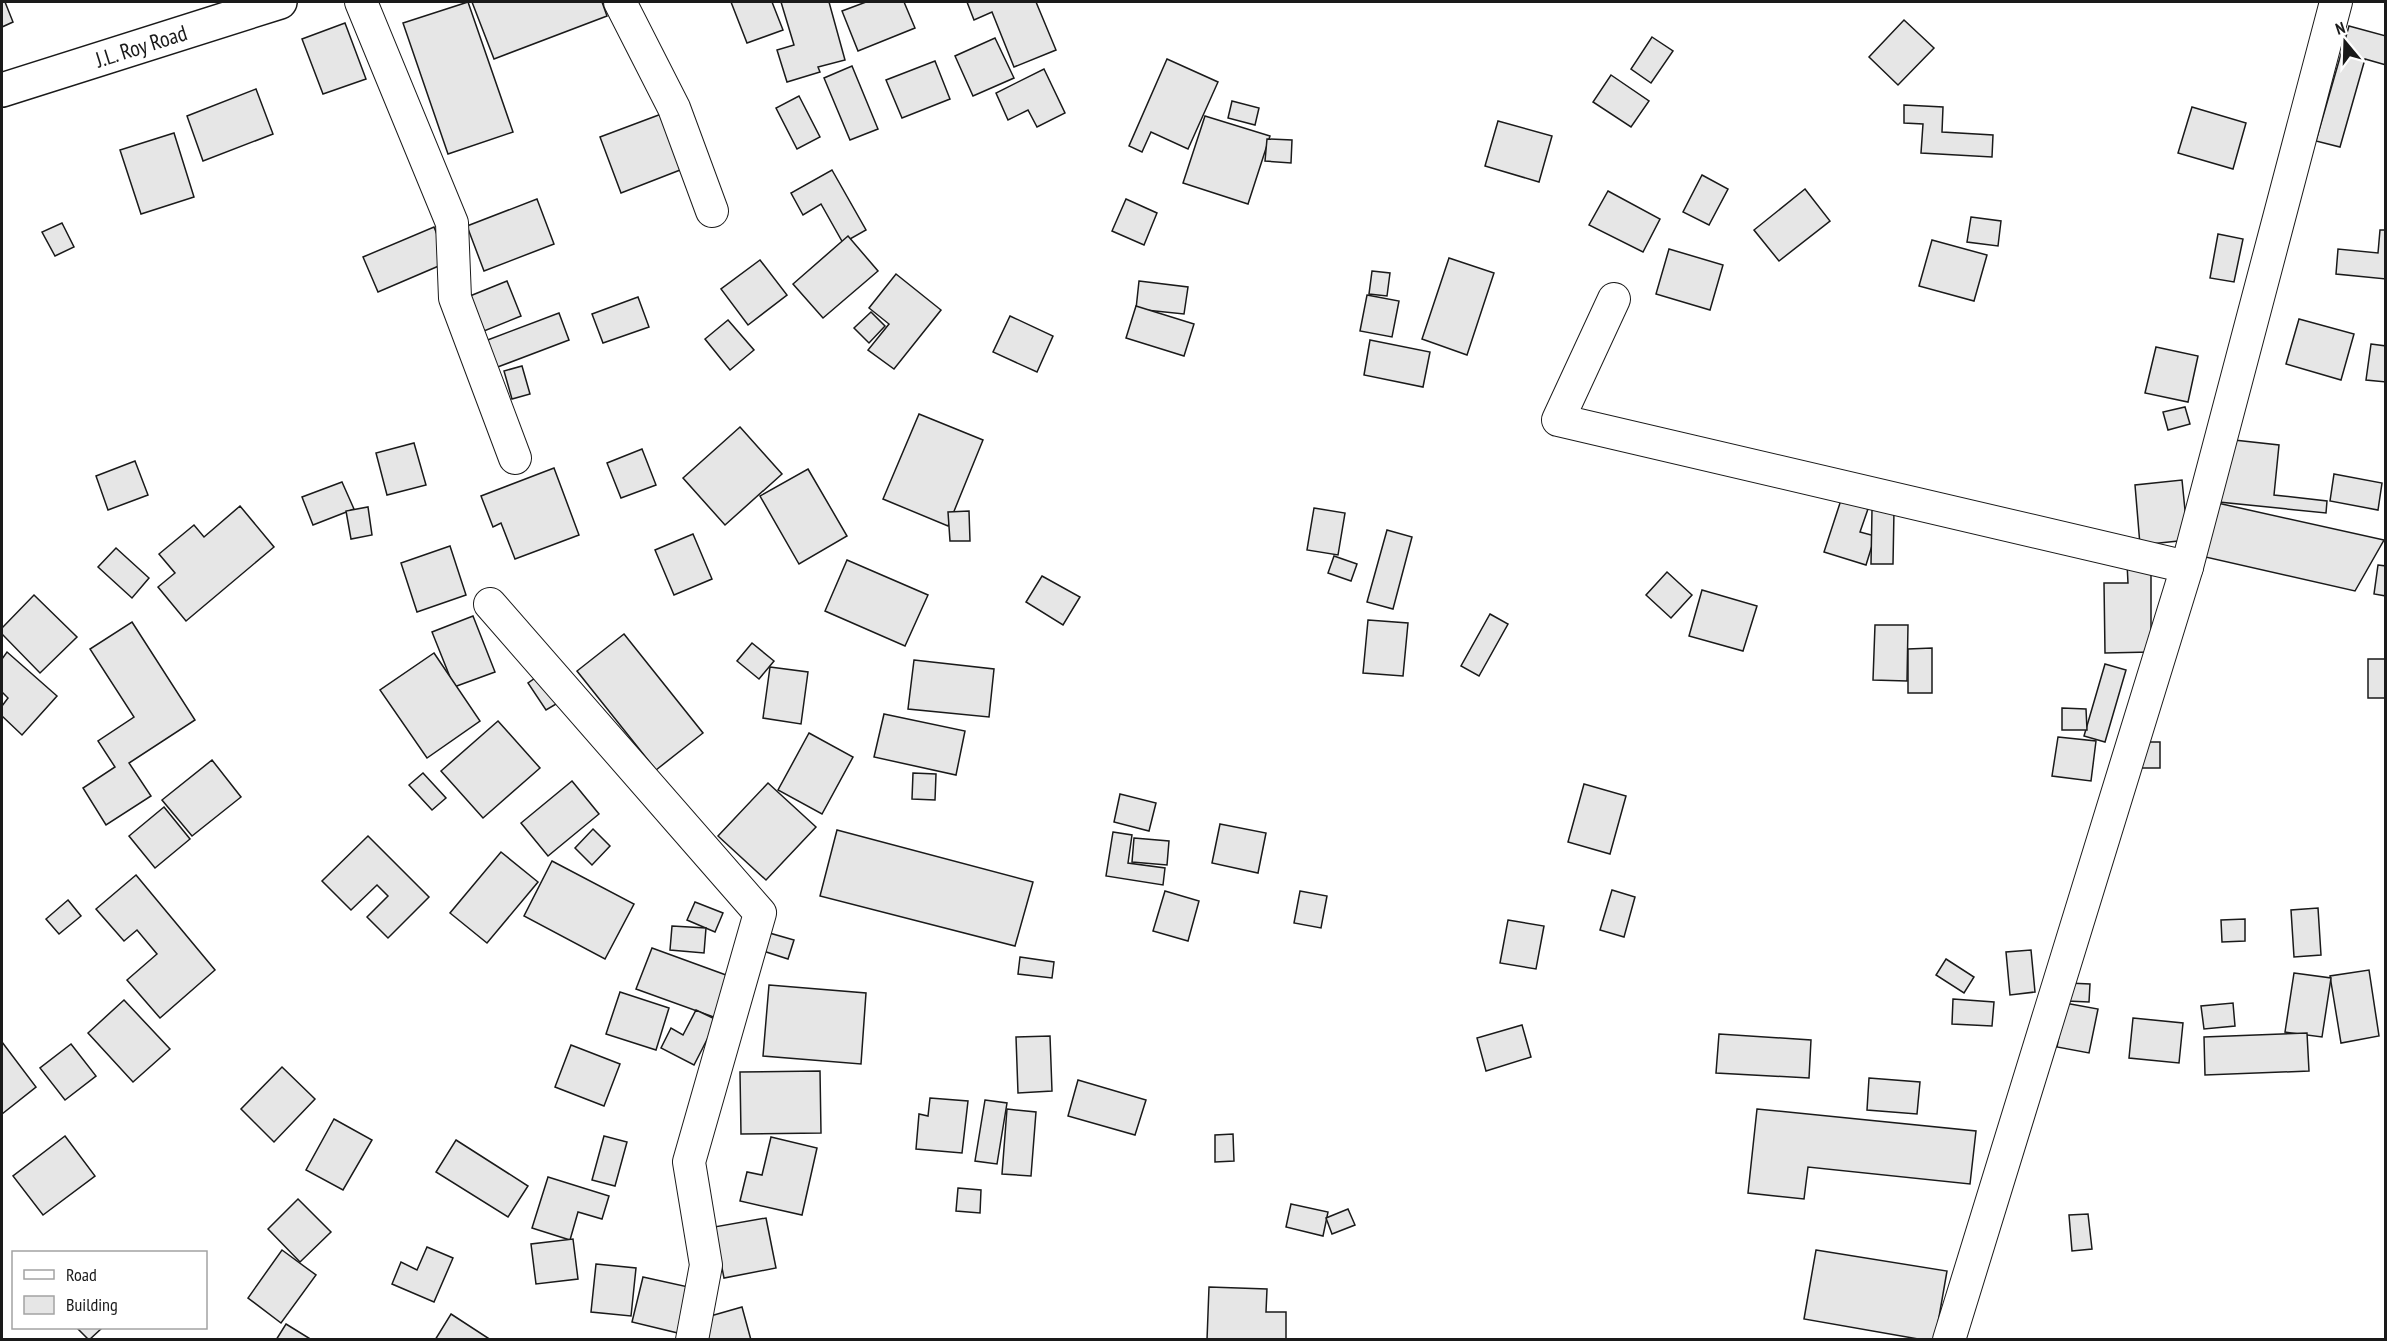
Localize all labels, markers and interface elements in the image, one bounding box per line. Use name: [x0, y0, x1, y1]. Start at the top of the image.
north arrow: [2315, 12, 2375, 72]
text: N: [2333, 17, 2347, 39]
street label: J.L. Roy Road: [91, 18, 190, 74]
legend: [12, 1251, 207, 1329]
text: Road: [66, 1263, 97, 1286]
text: Building: [66, 1293, 118, 1316]

